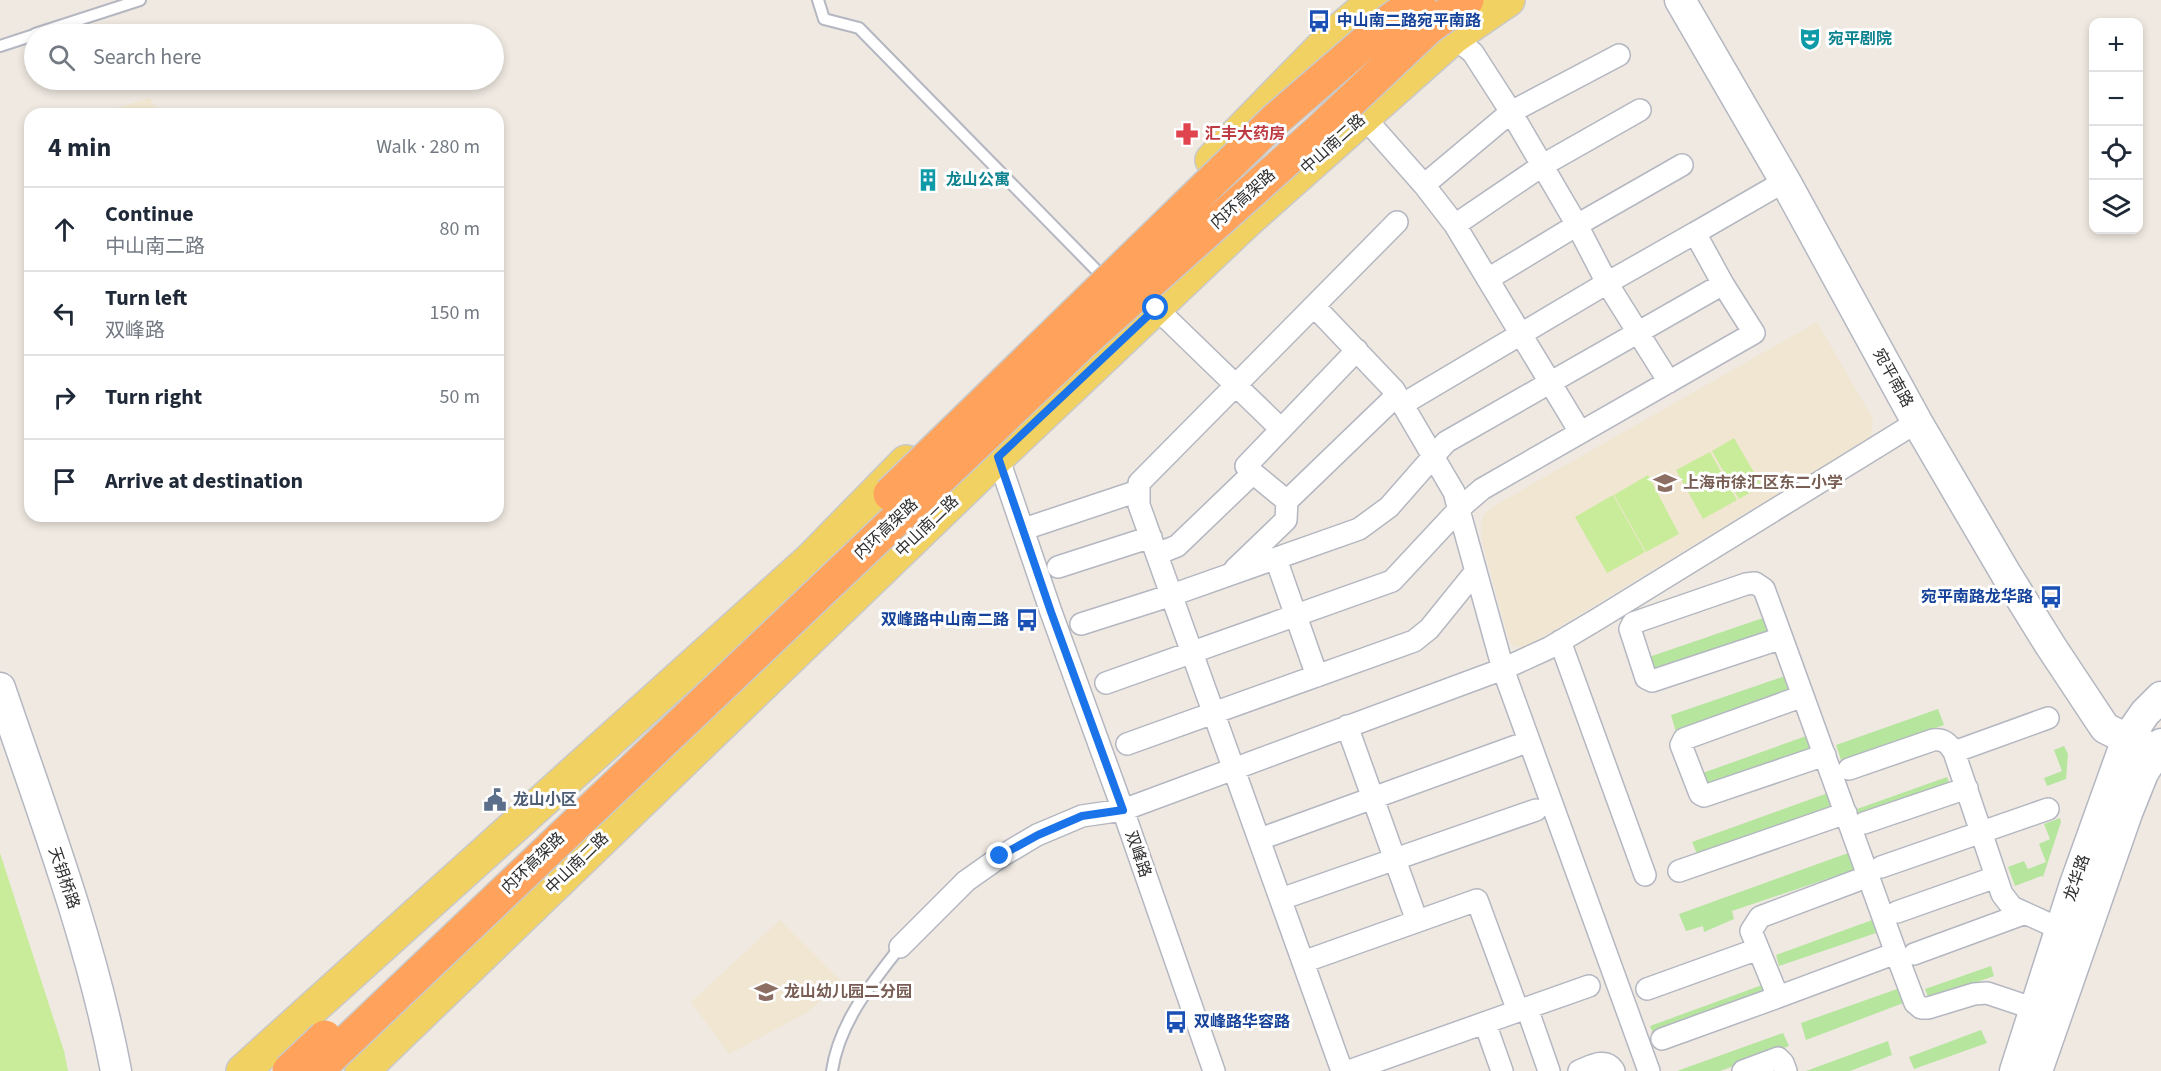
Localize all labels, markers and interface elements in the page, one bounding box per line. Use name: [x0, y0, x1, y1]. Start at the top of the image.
bus stop icon: 中山南二路宛平南路: [1306, 8, 1332, 34]
place label: 中山南二路宛平南路: [1337, 10, 1481, 32]
map controls: [2089, 18, 2143, 234]
button: +: [2089, 18, 2143, 72]
search box: [24, 24, 504, 90]
theatre icon: 宛平剧院: [1797, 26, 1823, 52]
place label: 宛平剧院: [1828, 28, 1892, 50]
icon: search: [45, 41, 78, 74]
text: Search here: [93, 41, 201, 73]
button: −: [2089, 72, 2143, 126]
street label: 中山南二路: [1296, 109, 1370, 179]
pharmacy icon: 汇丰大药房: [1174, 121, 1200, 147]
place label: 汇丰大药房: [1205, 123, 1285, 145]
button: locate: [2089, 126, 2143, 180]
text: 4 min: [48, 129, 111, 166]
text: Walk · 280 m: [376, 133, 480, 161]
street label: 内环高架路: [1206, 164, 1280, 234]
building icon: 龙山公寓: [915, 167, 941, 193]
place label: 龙山公寓: [946, 169, 1010, 191]
button: layers: [2089, 180, 2143, 234]
text: Continue: [105, 198, 194, 230]
icon: ahead: [48, 213, 81, 246]
text: 80 m: [440, 215, 480, 243]
text: 中山南二路: [105, 233, 205, 261]
text: Turn left: [105, 282, 187, 314]
route start: [1142, 294, 1168, 320]
icon: left: [48, 297, 81, 330]
text: 150 m: [430, 299, 480, 327]
text: 双峰路: [105, 317, 165, 345]
street label: 宛平南路: [1868, 345, 1918, 411]
icon: right: [48, 381, 81, 414]
text: Turn right: [105, 381, 202, 413]
text: 50 m: [440, 383, 480, 411]
icon: arrive: [48, 465, 81, 498]
text: Arrive at destination: [105, 465, 303, 497]
school or university icon: 上海市徐汇区东二小学: [1652, 470, 1678, 496]
place label: 上海市徐汇区东二小学: [1683, 472, 1843, 494]
street label: 中山南二路: [891, 490, 963, 562]
street label: 内环高架路: [849, 494, 923, 564]
bus stop icon: 宛平南路龙华路: [2038, 584, 2064, 610]
place label: 宛平南路龙华路: [1921, 586, 2033, 608]
bus stop icon: 双峰路中山南二路: [1014, 607, 1040, 633]
place label: 双峰路中山南二路: [881, 609, 1009, 631]
public building icon: 龙山小区: [482, 787, 508, 813]
place label: 龙山小区: [513, 789, 577, 811]
street label: 内环高架路: [497, 827, 569, 899]
street label: 中山南二路: [541, 827, 613, 899]
street label: 双峰路: [1120, 828, 1156, 880]
route end: [986, 842, 1012, 868]
street label: 天钥桥路: [43, 844, 85, 912]
street label: 龙华路: [2059, 852, 2095, 904]
school or university icon: 龙山幼儿园二分园: [753, 979, 779, 1005]
place label: 龙山幼儿园二分园: [784, 981, 912, 1003]
bus stop icon: 双峰路华容路: [1163, 1009, 1189, 1035]
place label: 双峰路华容路: [1194, 1011, 1290, 1033]

